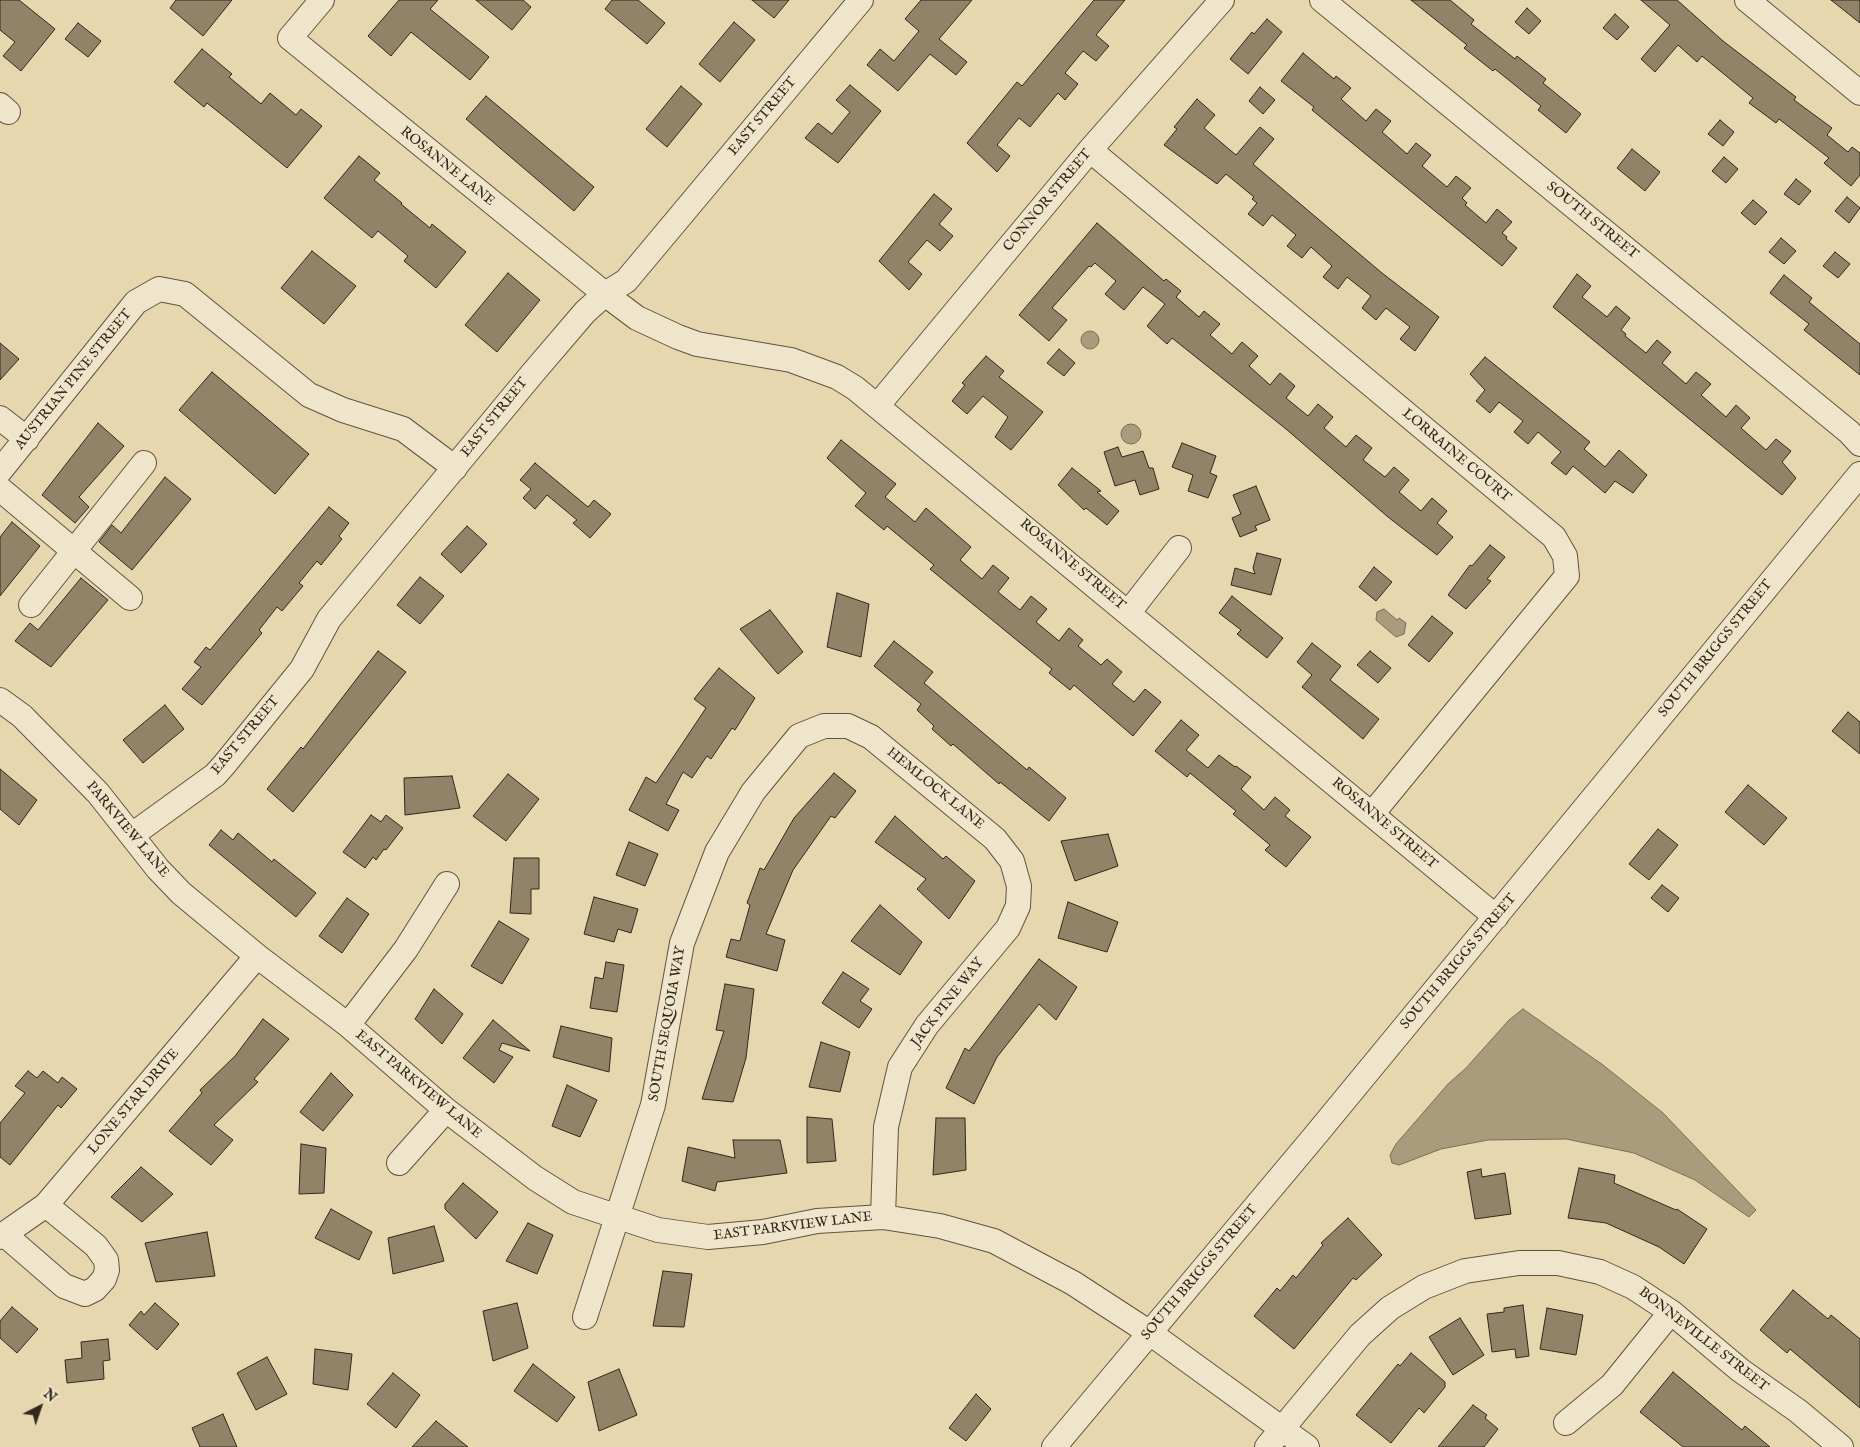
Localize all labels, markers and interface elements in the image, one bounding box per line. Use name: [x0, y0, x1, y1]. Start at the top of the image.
street label: EAST STREET: [725, 74, 801, 160]
street label: ROSANNE LANE: [396, 124, 498, 210]
street label: CONNOR STREET: [1000, 147, 1096, 255]
street label: SOUTH STREET: [1543, 179, 1641, 263]
street label: AUSTRIAN PINE STREET: [12, 306, 136, 454]
street label: EAST STREET: [458, 375, 532, 461]
street label: LORRAINE COURT: [1398, 406, 1514, 506]
street label: ROSANNE STREET: [1016, 516, 1128, 614]
street label: SOUTH BRIGGS STREET: [1655, 577, 1777, 721]
street label: EAST STREET: [208, 693, 284, 779]
street label: HEMLOCK LANE: [883, 744, 987, 834]
street label: ROSANNE STREET: [1328, 775, 1440, 873]
street label: PARKVIEW LANE: [82, 779, 172, 881]
street label: SOUTH BRIGGS STREET: [1397, 891, 1521, 1033]
street label: SOUTH SEQUOIA WAY: [646, 945, 690, 1103]
street label: JACK PINE WAY: [908, 955, 988, 1051]
street label: EAST PARKVIEW LANE: [351, 1027, 485, 1143]
street label: LONE STAR DRIVE: [85, 1046, 183, 1158]
street label: SOUTH BRIGGS STREET: [1138, 1202, 1262, 1344]
street label: EAST PARKVIEW LANE: [713, 1209, 873, 1245]
street label: BONNEVILLE STREET: [1635, 1284, 1771, 1396]
north arrow: [15, 1382, 65, 1432]
text: N: [39, 1385, 60, 1406]

